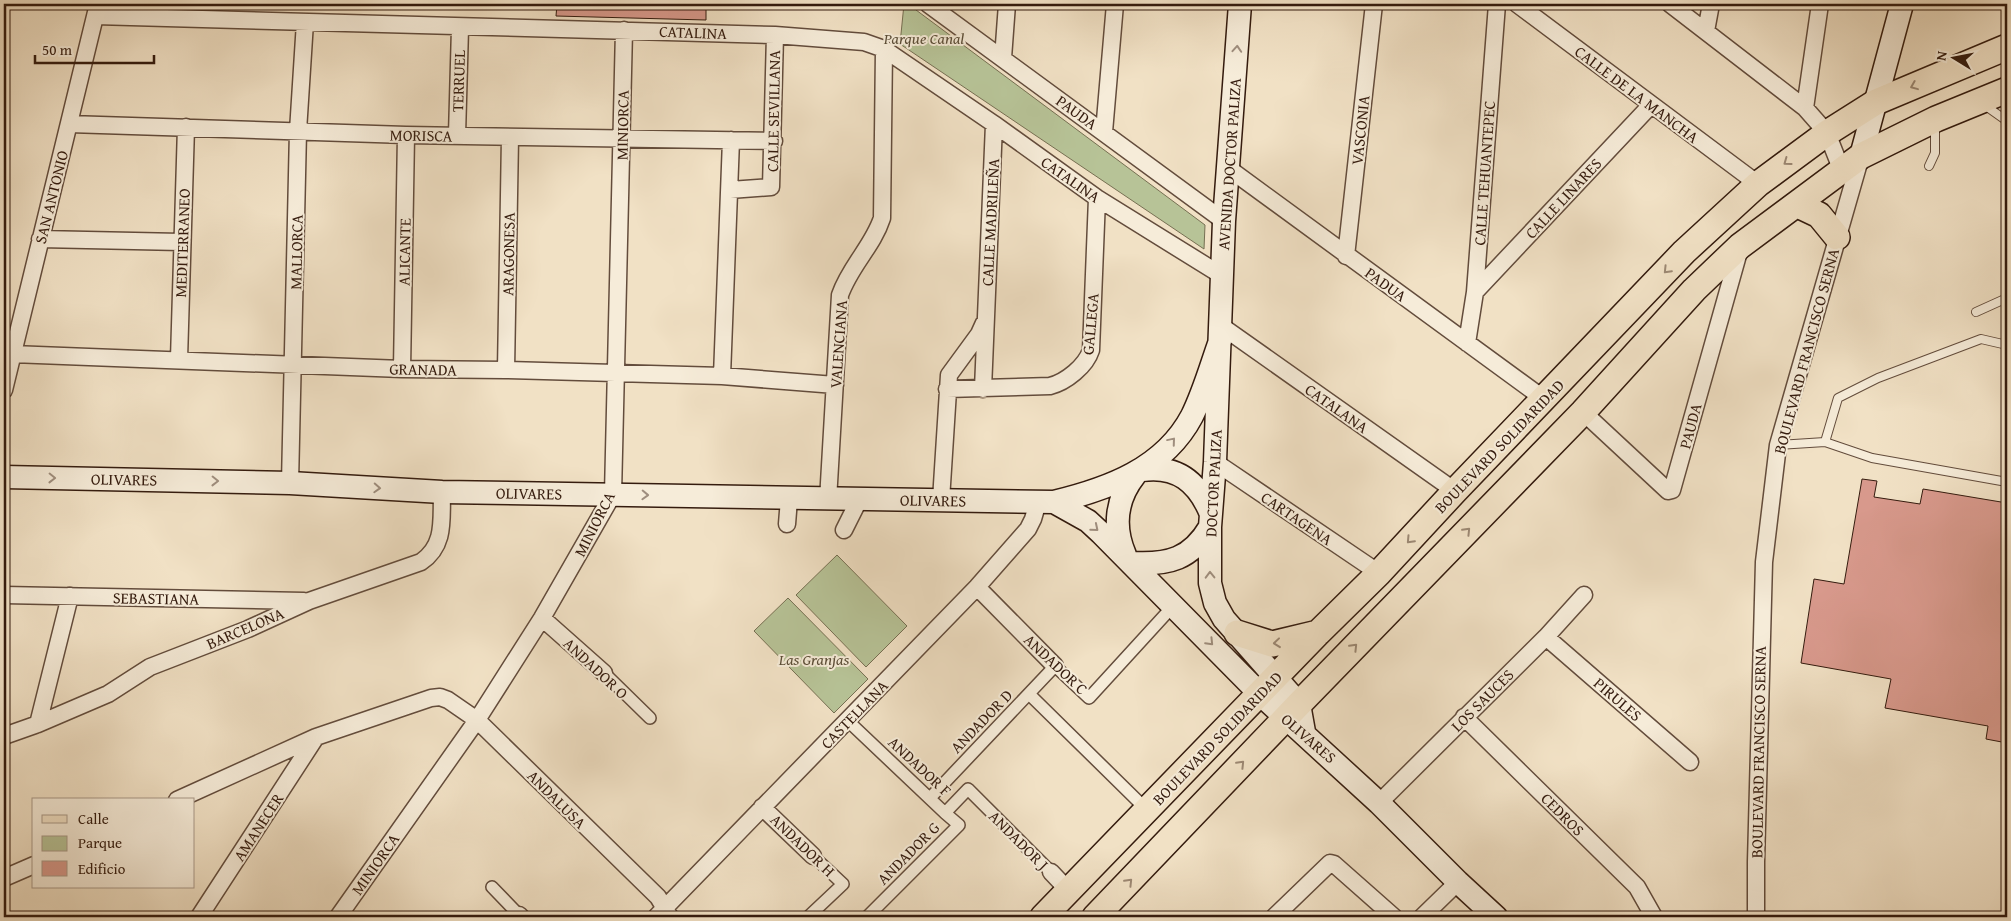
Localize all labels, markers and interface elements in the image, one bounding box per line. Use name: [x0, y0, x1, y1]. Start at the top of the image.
street label: CATALINA: [659, 19, 728, 45]
park label: Parque Canal: [883, 26, 964, 50]
scale bar: [35, 32, 154, 64]
north arrow: [1928, 32, 1978, 82]
text: 50 m: [42, 39, 73, 60]
street label: CALLE DE LA MANCHA: [1570, 39, 1704, 149]
one-way arrow: [1231, 45, 1242, 53]
street label: TERRUEL: [445, 49, 471, 112]
text: N: [1931, 49, 1952, 62]
street label: CALLE SEVILLANA: [760, 50, 786, 172]
street label: AVENIDA DOCTOR PALIZA: [1211, 77, 1247, 251]
one-way arrow: [1910, 80, 1919, 91]
street label: MINIORCA: [609, 89, 635, 160]
street label: PAUDA: [1051, 89, 1103, 135]
street label: VASCONIA: [1344, 94, 1376, 166]
street label: CALLE TEHUANTEPEC: [1467, 99, 1501, 246]
street label: MORISCA: [389, 122, 453, 148]
street label: SAN ANTONIO: [28, 148, 74, 246]
street label: CATALINA: [1036, 150, 1106, 208]
street label: CALLE LINARES: [1519, 152, 1607, 244]
one-way arrow: [1783, 156, 1793, 165]
street label: CALLE MADRILEÑA: [975, 157, 1005, 286]
street label: MEDITERRANEO: [168, 188, 196, 298]
street label: ARAGONESA: [495, 212, 521, 296]
street label: MALLORCA: [283, 214, 309, 290]
street label: ALICANTE: [391, 218, 417, 286]
street label: BOULEVARD FRANCISCO SERNA: [1767, 245, 1845, 457]
street label: PADUA: [1360, 261, 1412, 308]
one-way arrow: [1664, 265, 1673, 274]
street label: GALLEGA: [1075, 292, 1105, 356]
street label: VALENCIANA: [823, 299, 853, 389]
street label: GRANADA: [389, 356, 457, 382]
street label: BOULEVARD SOLIDARIDAD: [1428, 373, 1570, 518]
street label: CATALANA: [1300, 377, 1374, 439]
street label: PAUDA: [1672, 400, 1708, 451]
street label: DOCTOR PALIZA: [1198, 428, 1228, 537]
one-way arrow: [1166, 438, 1175, 447]
street label: OLIVARES: [91, 466, 157, 492]
one-way arrow: [49, 472, 57, 483]
one-way arrow: [212, 476, 219, 486]
street label: OLIVARES: [496, 480, 562, 506]
one-way arrow: [374, 482, 382, 493]
street label: CARTAGENA: [1256, 485, 1338, 551]
street label: MINIORCA: [567, 487, 621, 561]
street label: OLIVARES: [900, 487, 966, 513]
one-way arrow: [641, 490, 649, 500]
one-way arrow: [1089, 522, 1098, 530]
one-way arrow: [1461, 527, 1470, 536]
one-way arrow: [1407, 535, 1416, 544]
one-way arrow: [1205, 571, 1215, 578]
street label: SEBASTIANA: [113, 585, 200, 611]
street label: BARCELONA: [202, 601, 288, 655]
street label: ANDADOR C: [1019, 628, 1094, 700]
street label: ANDADOR O: [558, 632, 634, 705]
one-way arrow: [1204, 637, 1213, 646]
one-way arrow: [1273, 637, 1281, 648]
one-way arrow: [1348, 644, 1357, 653]
street label: BOULEVARD FRANCISCO SERNA: [1744, 645, 1772, 858]
park label: Las Granjas: [778, 647, 849, 671]
street label: LOS SAUCES: [1445, 663, 1519, 737]
street label: BOULEVARD SOLIDARIDAD: [1146, 665, 1288, 810]
street label: PIRULES: [1589, 671, 1648, 727]
street label: CASTELLANA: [815, 674, 893, 754]
street label: ANDADOR D: [944, 683, 1018, 758]
street label: OLIVARES: [1276, 707, 1342, 769]
street label: ANDADOR F: [883, 730, 957, 802]
one-way arrow: [1235, 761, 1244, 770]
street label: ANDALUSA: [522, 764, 592, 834]
street label: AMANECER: [227, 787, 289, 866]
street label: CEDROS: [1536, 787, 1590, 841]
legend: [32, 798, 195, 888]
street label: ANDADOR J: [984, 805, 1054, 875]
text: Calle: [78, 808, 109, 829]
street label: ANDADOR H: [765, 808, 841, 882]
street label: ANDADOR G: [871, 816, 945, 890]
street label: MINIORCA: [345, 828, 405, 900]
text: Parque: [78, 832, 122, 853]
text: Edificio: [78, 858, 126, 879]
one-way arrow: [1123, 879, 1132, 888]

